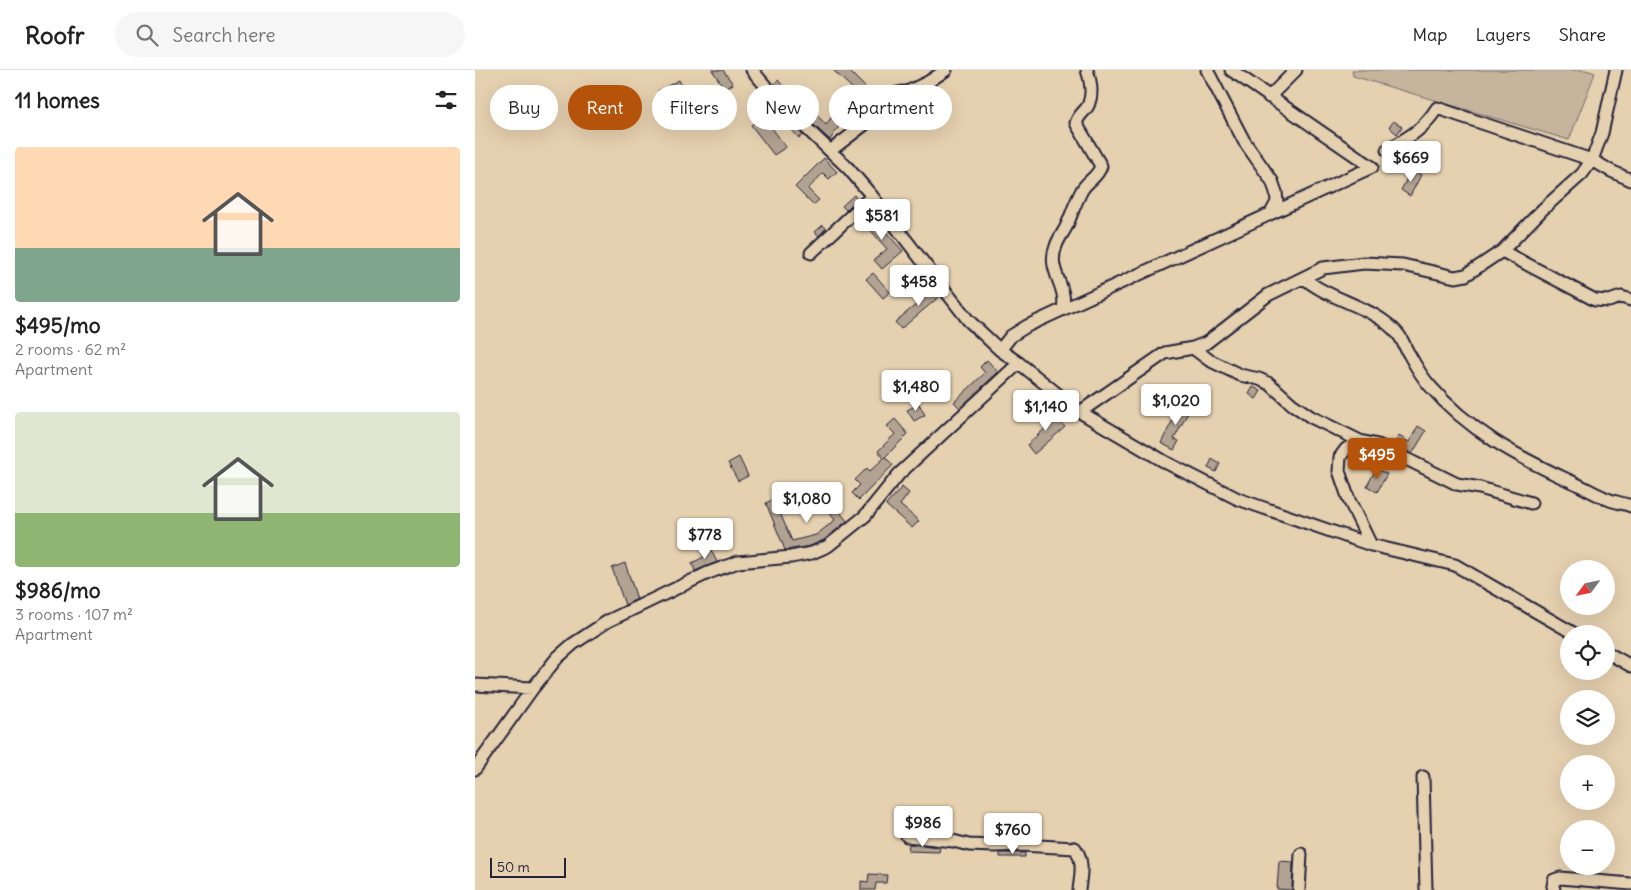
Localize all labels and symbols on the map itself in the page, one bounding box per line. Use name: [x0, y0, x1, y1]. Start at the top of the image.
pin: $669: [1381, 140, 1441, 183]
pin: $581: [852, 198, 912, 241]
pin: $458: [889, 264, 949, 307]
pin: $1,480: [875, 370, 957, 412]
pin: $1,020: [1135, 384, 1217, 426]
pin: $1,140: [1005, 390, 1087, 432]
pin: $495: [1347, 438, 1407, 480]
pin: $1,080: [766, 482, 848, 524]
pin: $778: [675, 518, 735, 560]
north arrow: [1560, 560, 1615, 615]
pin: $986: [893, 806, 953, 848]
pin: $760: [983, 812, 1043, 855]
scale bar: [490, 855, 566, 878]

